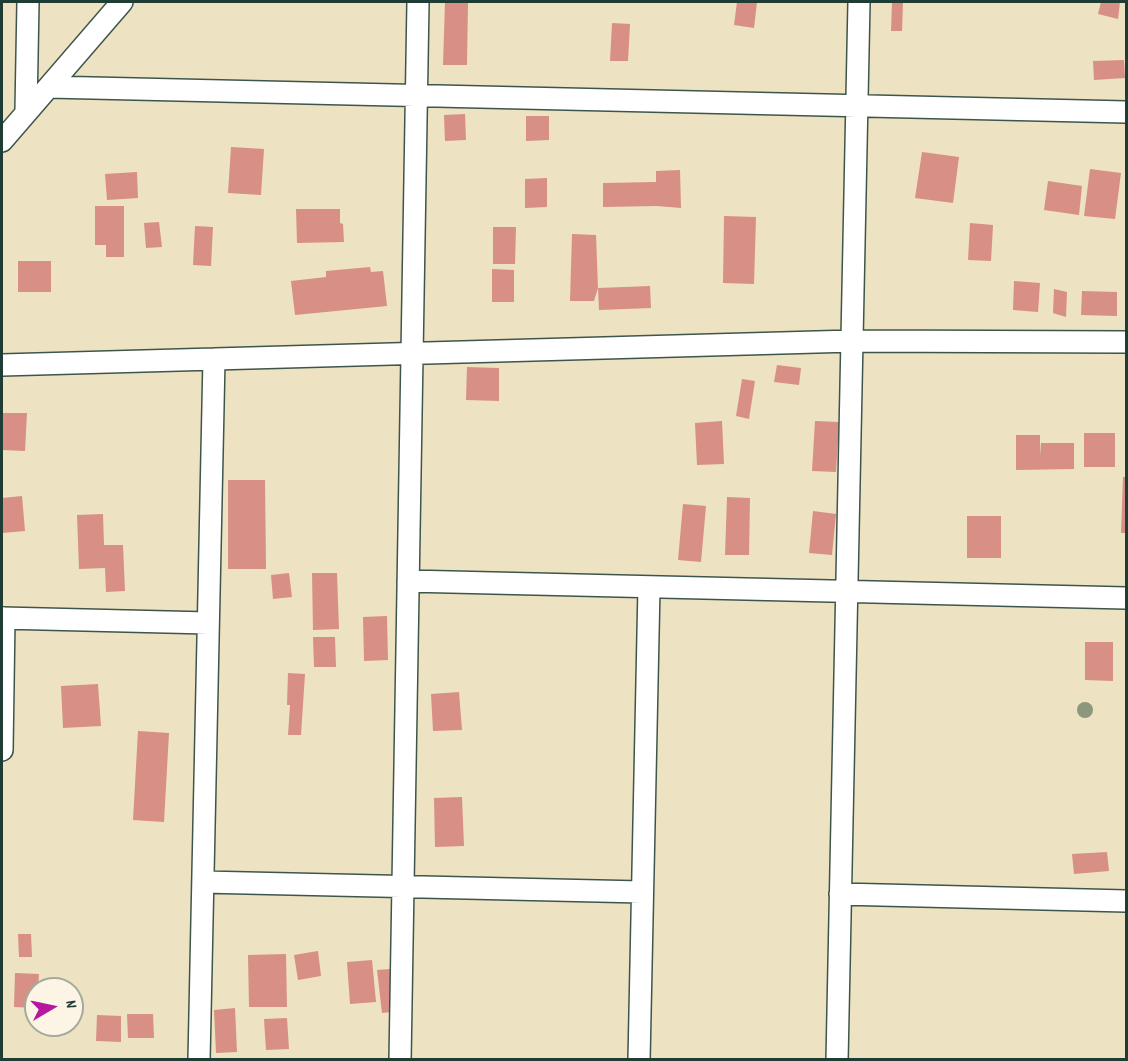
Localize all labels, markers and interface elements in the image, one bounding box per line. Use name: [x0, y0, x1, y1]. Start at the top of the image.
north arrow: [24, 977, 84, 1037]
text: N: [58, 999, 82, 1010]

